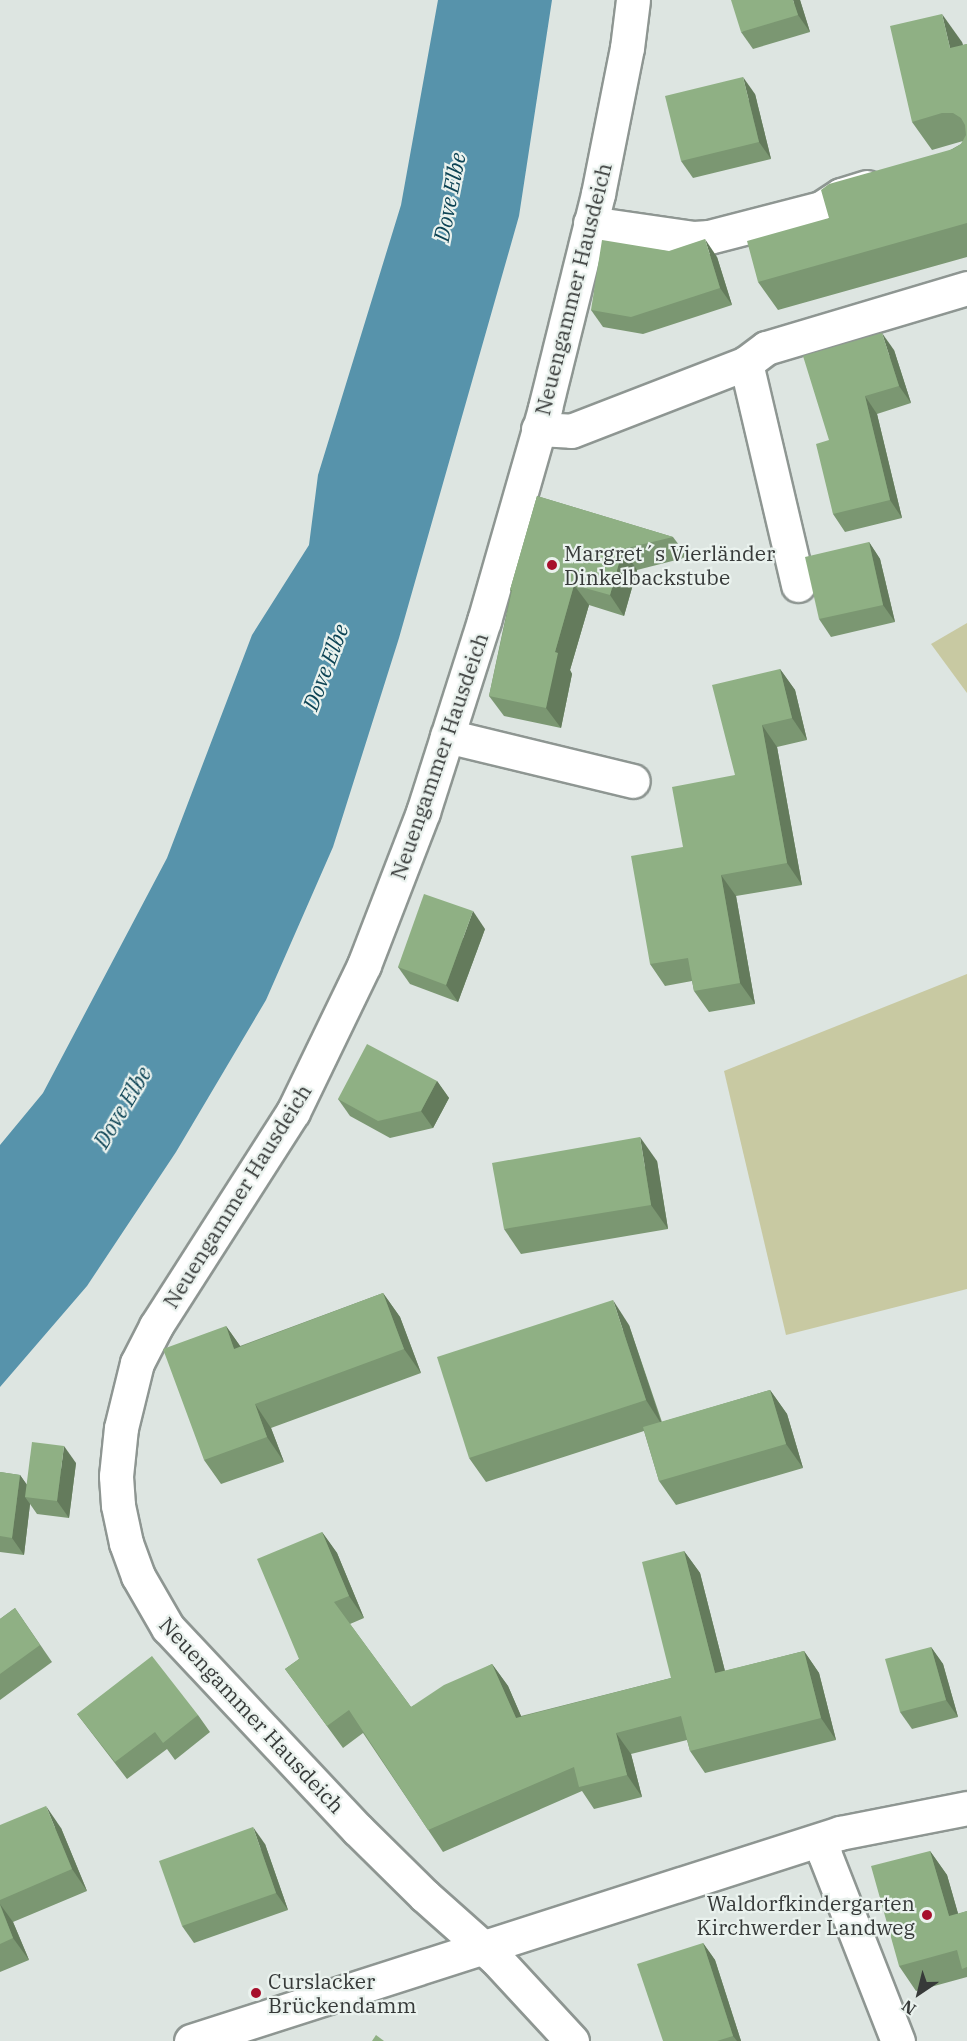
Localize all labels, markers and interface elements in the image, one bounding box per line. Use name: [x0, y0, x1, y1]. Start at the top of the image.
water label: Dove Elbe: [427, 150, 471, 244]
street label: Neuengammer Hausdeich: [529, 160, 617, 418]
place label: Margret´s Vierländer Dinkelbackstube: [564, 540, 775, 590]
marker: Margret´s Vierländer Dinkelbackstube: [545, 558, 559, 572]
water label: Dove Elbe: [297, 620, 353, 714]
street label: Neuengammer Hausdeich: [385, 629, 493, 883]
water label: Dove Elbe: [87, 1062, 157, 1152]
street label: Neuengammer Hausdeich: [158, 1079, 316, 1313]
street label: Neuengammer Hausdeich: [154, 1612, 350, 1818]
place label: Waldorfkindergarten Kirchwerder Landweg: [697, 1890, 915, 1940]
marker: Waldorfkindergarten Kirchwerder Landweg: [920, 1908, 934, 1922]
north arrow: [889, 1963, 949, 2023]
place label: Curslacker Brückendamm: [268, 1968, 417, 2018]
marker: Curslacker Brückendamm: [249, 1986, 263, 2000]
text: N: [898, 1996, 920, 2020]

